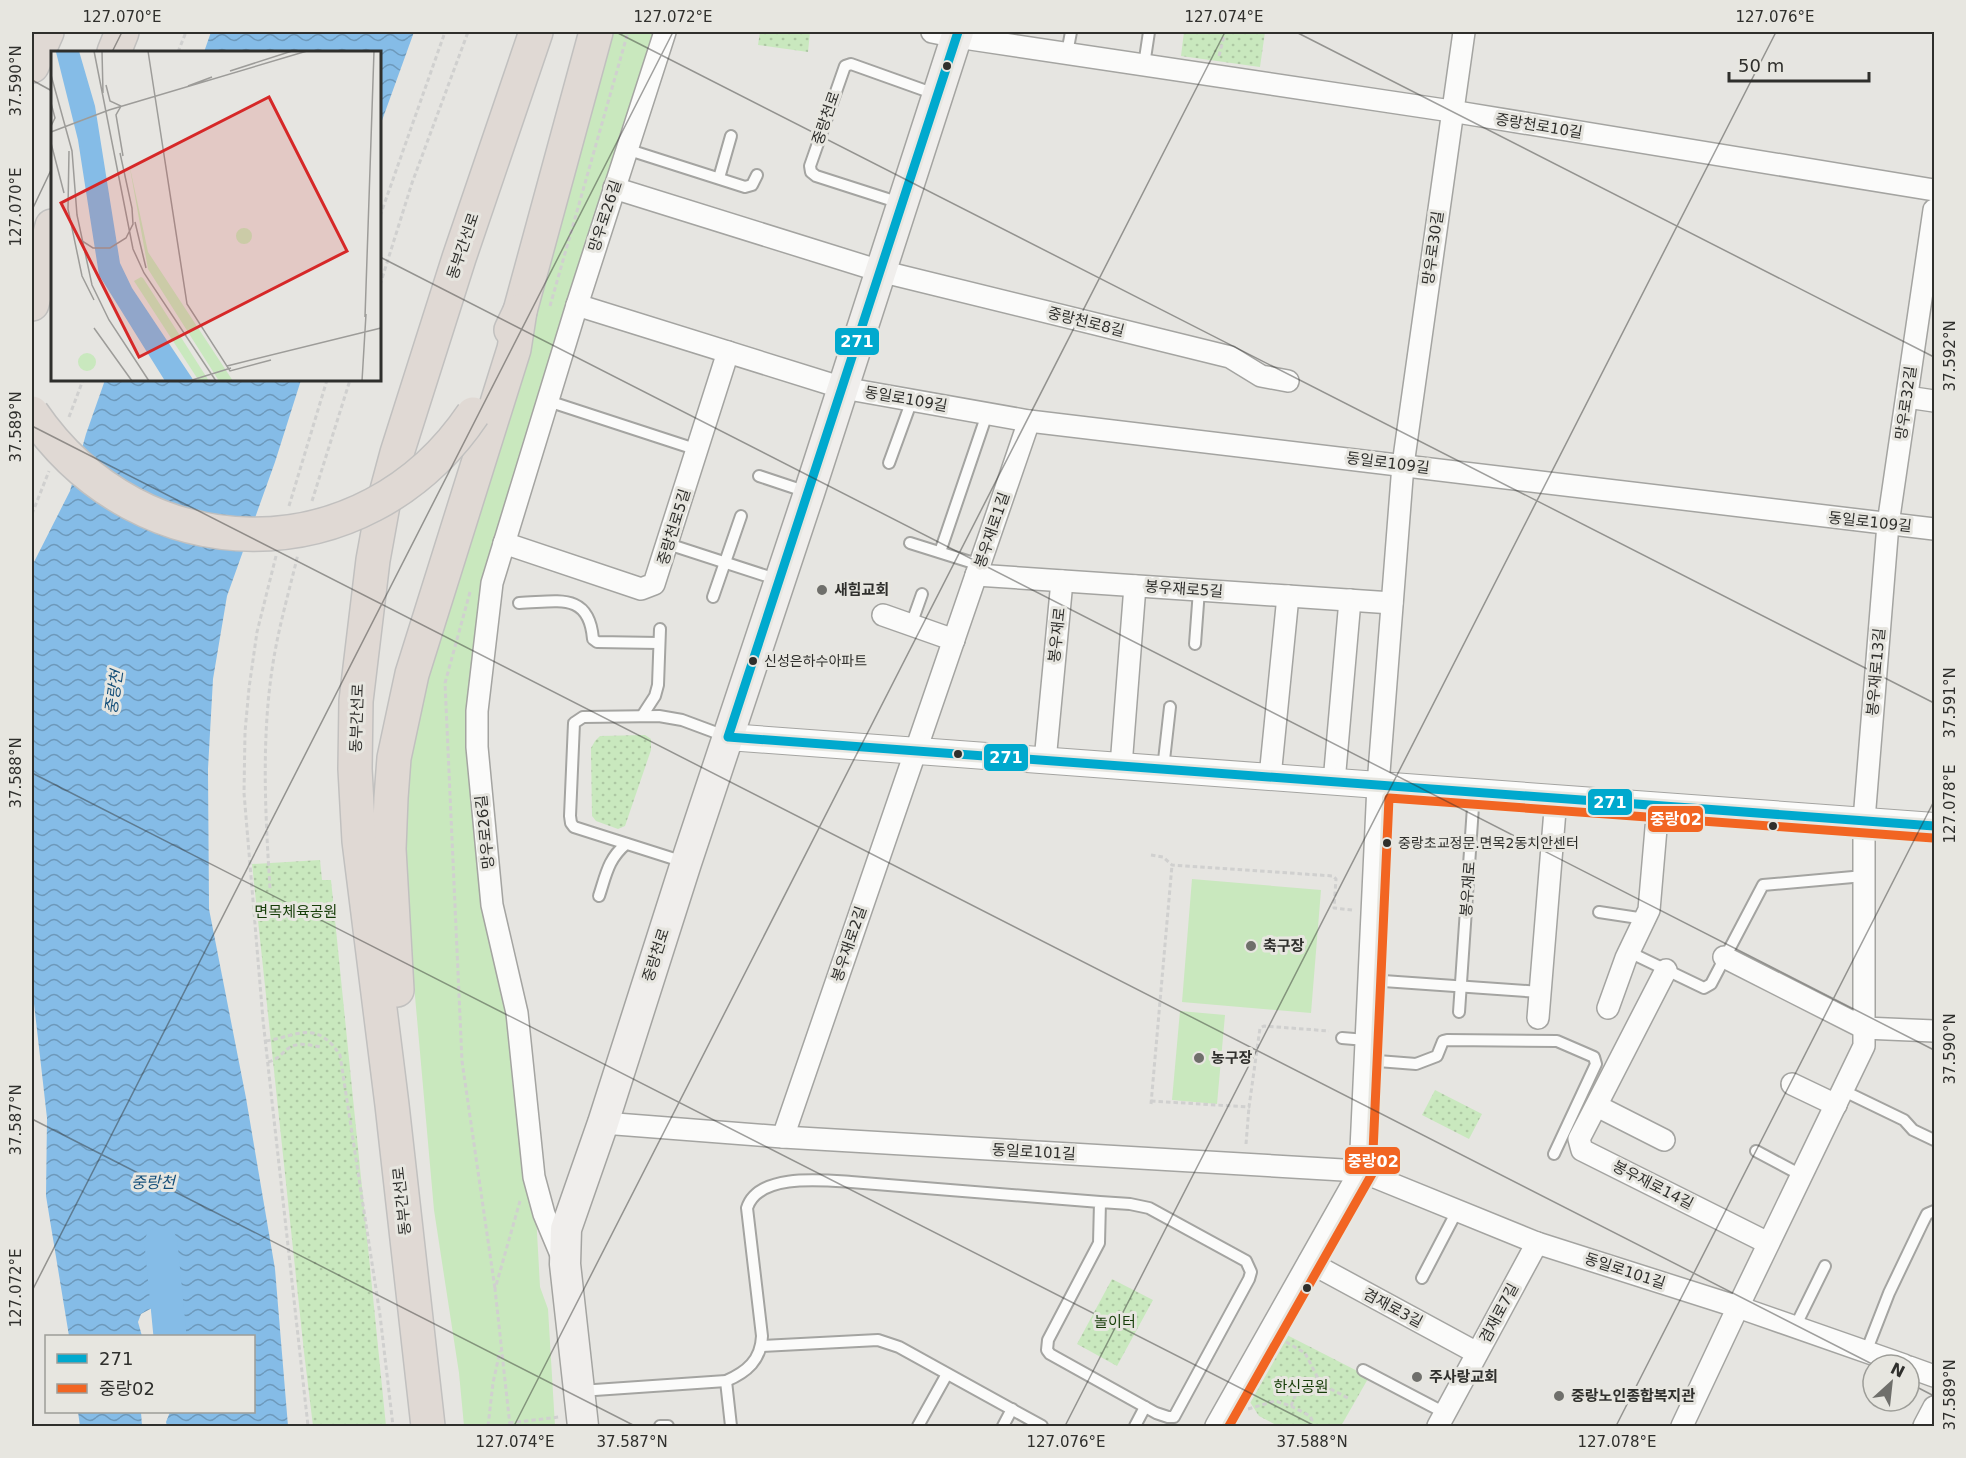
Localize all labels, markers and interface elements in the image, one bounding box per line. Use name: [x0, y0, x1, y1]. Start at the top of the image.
text: 127.070°E: [82, 8, 162, 26]
text: 127.072°E: [633, 8, 713, 26]
text: 127.074°E: [1184, 8, 1264, 26]
text: 127.076°E: [1735, 8, 1815, 26]
text: 37.590°N: [7, 45, 25, 117]
scale bar: [1729, 45, 1868, 83]
inset map: [51, 51, 381, 381]
text: 50 m: [1738, 55, 1784, 76]
unlabelled marker: [941, 60, 953, 72]
street label: 중랑천로: [809, 89, 843, 147]
street label: 중랑천로10길: [1494, 110, 1584, 142]
text: 127.070°E: [7, 167, 25, 247]
street label: 망우로26길: [585, 178, 625, 254]
street label: 동부간선로: [443, 210, 483, 282]
street label: 망우로30길: [1419, 210, 1447, 286]
street label: 중랑천로8길: [1046, 304, 1126, 340]
text: 37.592°N: [1941, 320, 1959, 392]
line badge: 271: [834, 327, 880, 356]
text: 271: [840, 332, 874, 351]
street label: 망우로32길: [1892, 365, 1920, 441]
street label: 동일로109길: [863, 383, 949, 415]
text: 37.589°N: [7, 391, 25, 463]
street label: 동일로109길: [1345, 449, 1431, 477]
street label: 중랑천로5길: [654, 487, 694, 567]
street label: 봉우재로1길: [971, 490, 1013, 570]
street label: 동일로109길: [1827, 509, 1913, 535]
street label: 봉우재로5길: [1144, 577, 1224, 601]
place label: 새힘교회: [834, 581, 889, 599]
marker: 새힘교회: [815, 583, 829, 597]
street label: 봉우재로: [1045, 607, 1069, 663]
street label: 봉우재로13길: [1863, 627, 1889, 717]
place label: 신성은하수아파트: [764, 653, 867, 669]
marker: 신성은하수아파트: [747, 655, 759, 667]
water label: 중랑천: [102, 667, 127, 715]
text: 37.591°N: [1941, 667, 1959, 739]
street label: 동부간선로: [347, 683, 367, 753]
text: 37.588°N: [7, 737, 25, 809]
line badge: 271: [983, 743, 1029, 772]
unlabelled marker: [952, 748, 964, 760]
text: 271: [989, 748, 1023, 767]
text: 127.078°E: [1941, 764, 1959, 844]
line badge: 271: [1587, 788, 1633, 816]
text: 271: [1593, 793, 1627, 812]
street label: 망우로26길: [472, 794, 498, 870]
line badge: 중랑02: [1647, 805, 1704, 833]
text: 중랑02: [1650, 810, 1702, 829]
unlabelled marker: [1767, 820, 1779, 832]
place label: 중랑초교정문.면목2동치안센터: [1398, 835, 1579, 851]
marker: 중랑초교정문.면목2동치안센터: [1381, 837, 1393, 849]
street label: 봉우재로: [1457, 861, 1479, 917]
park label: 면목체육공원: [255, 903, 337, 921]
street label: 봉우재로2길: [828, 904, 870, 984]
street label: 중랑천로: [639, 926, 673, 984]
place label: 축구장: [1263, 937, 1305, 955]
marker: 축구장: [1244, 939, 1258, 953]
text: 37.590°N: [1941, 1013, 1959, 1085]
place label: 농구장: [1211, 1049, 1253, 1067]
marker: 농구장: [1192, 1051, 1206, 1065]
text: 37.587°N: [7, 1084, 25, 1156]
street label: 동일로101길: [992, 1141, 1076, 1163]
line badge: 중랑02: [1344, 1146, 1401, 1175]
text: 중랑02: [1347, 1152, 1399, 1171]
street label: 봉우재로14길: [1610, 1157, 1696, 1213]
street label: 동부간선로: [389, 1166, 415, 1236]
water label: 중랑천: [131, 1173, 177, 1192]
text: 127.072°E: [7, 1248, 25, 1328]
street label: 동일로101길: [1582, 1249, 1668, 1293]
street label: 겸재로7길: [1476, 1280, 1522, 1346]
unlabelled marker: [1301, 1282, 1313, 1294]
street label: 겸재로3길: [1360, 1285, 1426, 1331]
park label: 놀이터: [1094, 1313, 1136, 1331]
legend: [45, 1335, 255, 1413]
text: 271: [99, 1348, 133, 1369]
north arrow: [1861, 1353, 1921, 1413]
text: N: [1887, 1359, 1908, 1382]
text: 37.589°N: [1941, 1359, 1959, 1431]
place label: 주사랑교회: [1429, 1368, 1498, 1386]
marker: 주사랑교회: [1410, 1370, 1424, 1384]
text: 중랑02: [99, 1378, 155, 1399]
park label: 한신공원: [1273, 1378, 1329, 1396]
place label: 중랑노인종합복지관: [1571, 1387, 1695, 1405]
marker: 중랑노인종합복지관: [1552, 1389, 1566, 1403]
text: 127.074°E: [475, 1433, 555, 1451]
text: 37.587°N: [596, 1433, 668, 1451]
text: 127.076°E: [1026, 1433, 1106, 1451]
text: 37.588°N: [1276, 1433, 1348, 1451]
text: 127.078°E: [1577, 1433, 1657, 1451]

